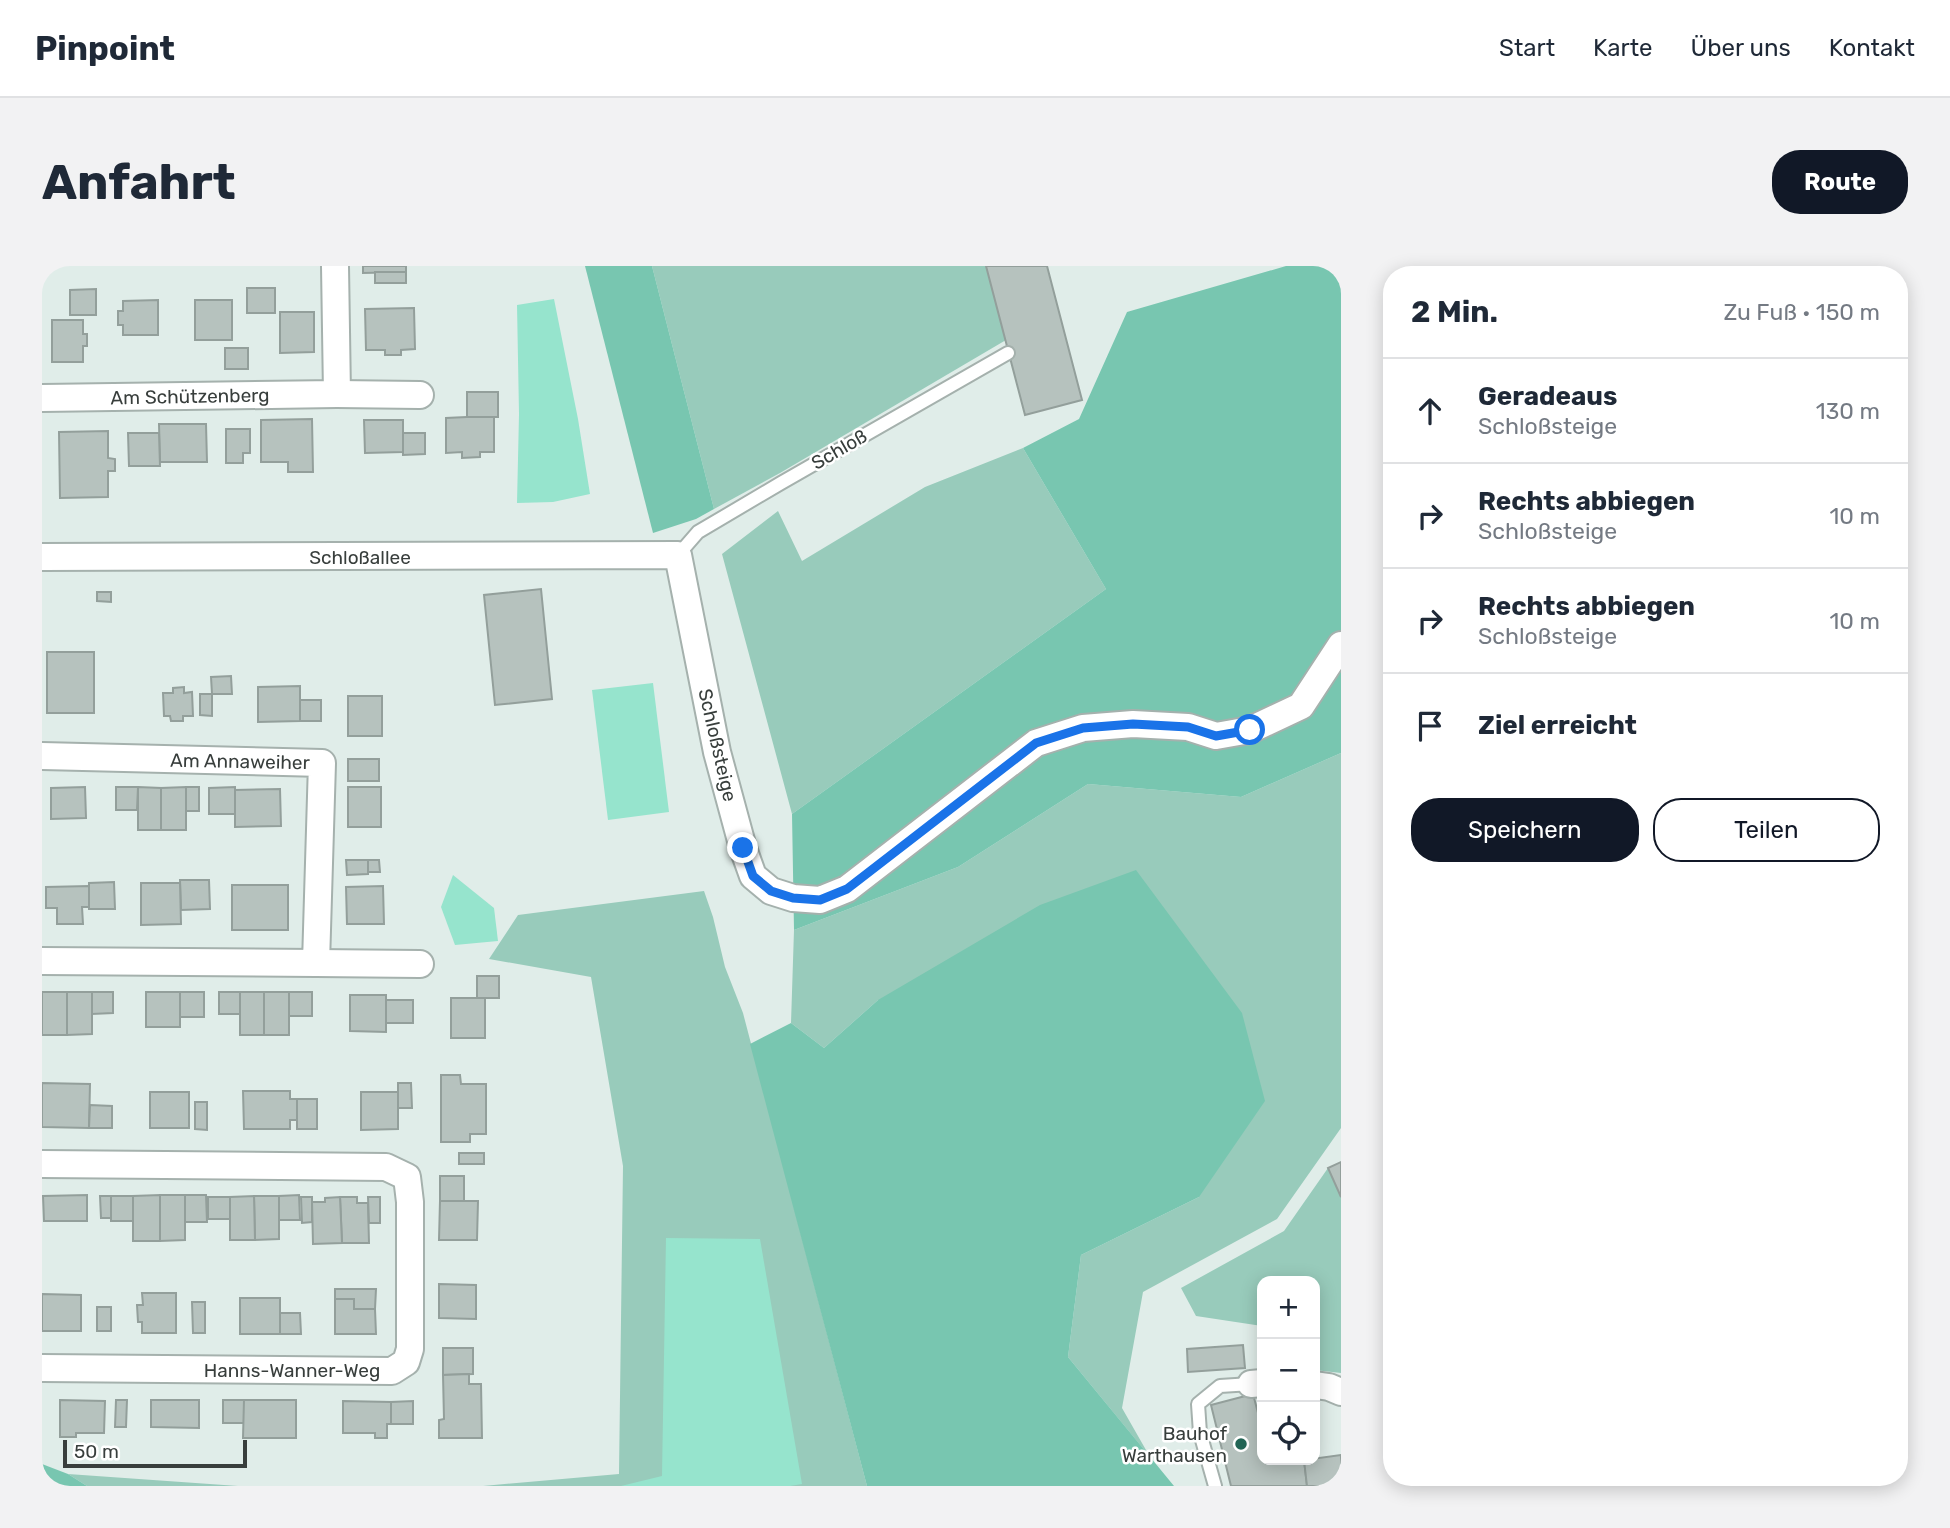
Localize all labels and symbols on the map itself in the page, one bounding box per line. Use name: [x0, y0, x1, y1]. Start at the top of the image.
street label: Am Schützenberg: [110, 384, 270, 409]
street label: Schloß: [807, 424, 871, 475]
street label: Schloßallee: [309, 546, 411, 569]
street label: Schloßsteige: [693, 687, 742, 804]
route start: [1234, 714, 1265, 745]
street label: Am Annaweiher: [170, 749, 311, 774]
route end: [727, 832, 758, 863]
street label: Hanns-Wanner-Weg: [204, 1359, 380, 1382]
place label: Bauhof Warthausen: [1122, 1422, 1228, 1467]
marker: Bauhof Warthausen: [1233, 1436, 1249, 1452]
scale bar: [63, 1437, 247, 1469]

